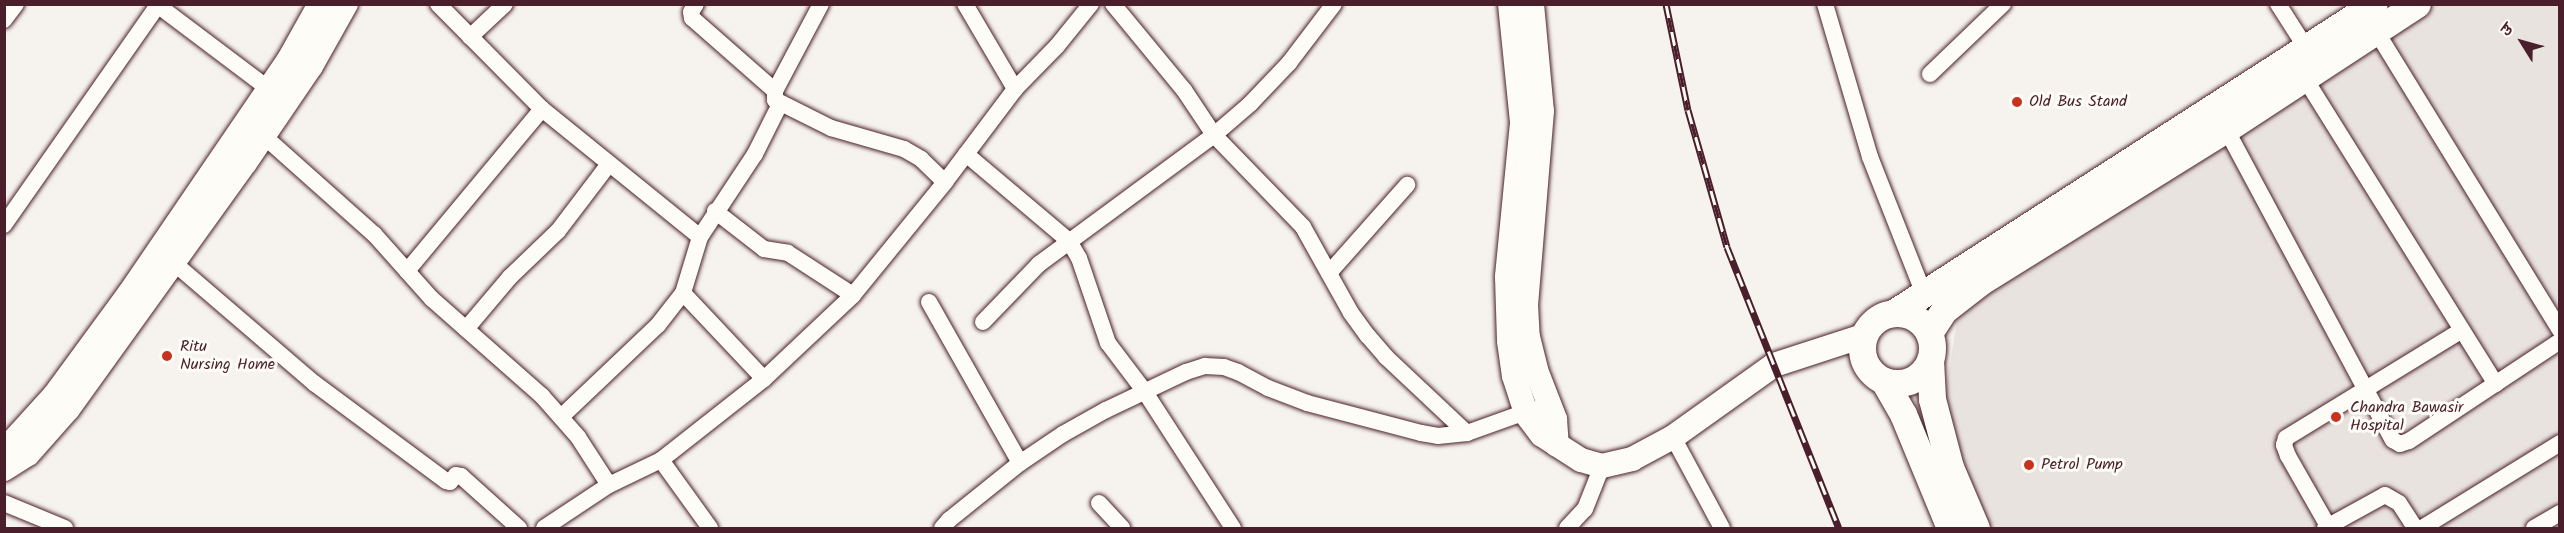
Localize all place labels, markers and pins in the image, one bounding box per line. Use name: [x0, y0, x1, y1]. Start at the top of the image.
place label: Old Bus Stand: [2029, 92, 2127, 112]
marker: Old Bus Stand: [2010, 95, 2024, 109]
place label: Ritu Nursing Home: [180, 337, 275, 375]
marker: Ritu Nursing Home: [158, 347, 176, 365]
place label: Chandra Bawasir Hospital: [2350, 398, 2463, 436]
marker: Chandra Bawasir Hospital: [2327, 408, 2345, 426]
place label: Petrol Pump: [2041, 455, 2123, 475]
marker: Petrol Pump: [2022, 458, 2036, 472]

